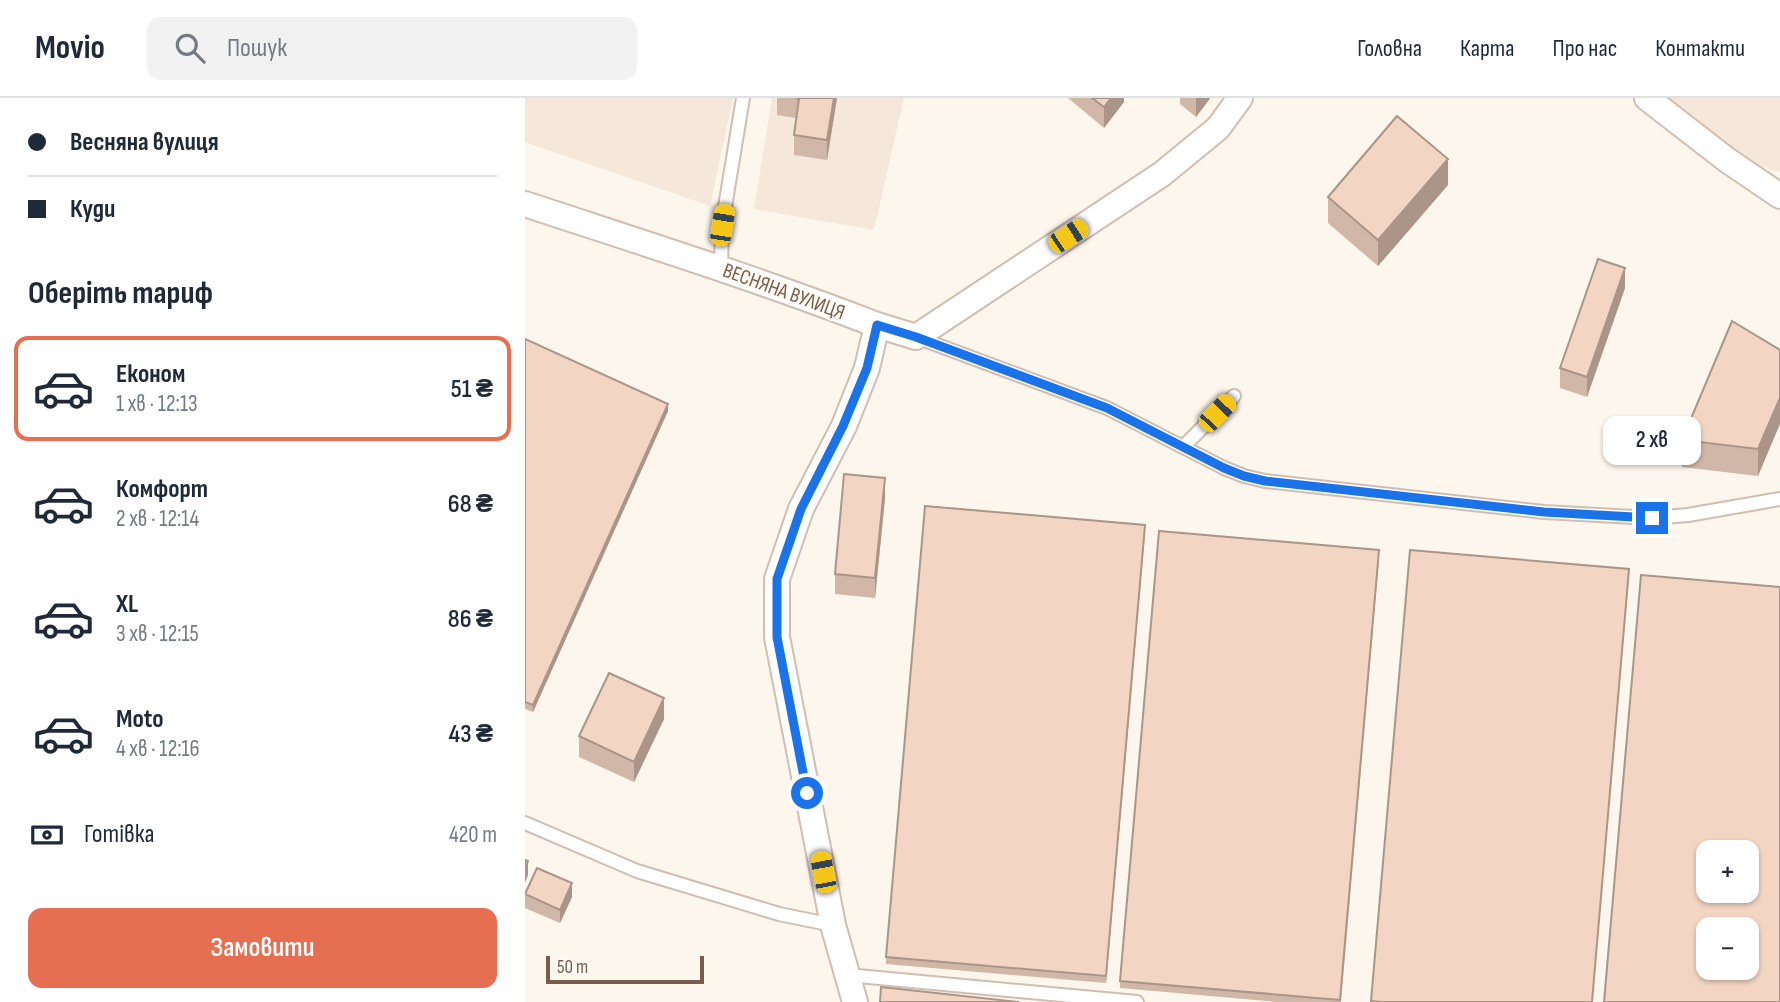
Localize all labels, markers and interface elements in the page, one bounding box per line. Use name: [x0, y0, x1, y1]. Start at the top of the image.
search box: [147, 17, 637, 80]
text: Movio: [35, 28, 105, 68]
icon: search: [171, 29, 209, 67]
text: Пошук: [227, 33, 287, 64]
text: Головна: [1357, 34, 1422, 63]
text: Карта: [1460, 34, 1514, 63]
text: Про нас: [1552, 34, 1617, 63]
text: Контакти: [1655, 34, 1745, 63]
text: Весняна вулиця: [70, 127, 219, 158]
text: Куди: [70, 194, 115, 225]
car: [709, 203, 736, 247]
car: [1045, 216, 1092, 256]
street label: ВЕСНЯНА ВУЛИЦЯ: [719, 258, 848, 325]
text: Оберіть тариф: [28, 274, 213, 313]
icon: car: [32, 357, 95, 420]
text: Економ: [116, 359, 185, 390]
text: 51 ₴: [451, 374, 493, 405]
text: 1 хв · 12:13: [116, 390, 198, 418]
car: [1195, 391, 1240, 435]
callout: 2 хв: [1603, 416, 1701, 466]
text: 2 хв: [1636, 426, 1668, 454]
icon: car: [32, 472, 95, 535]
text: Комфорт: [116, 474, 208, 505]
text: 68 ₴: [448, 489, 493, 520]
route end: [1636, 502, 1668, 534]
text: 2 хв · 12:14: [116, 505, 199, 533]
icon: car: [32, 587, 95, 650]
text: XL: [116, 589, 138, 620]
text: 86 ₴: [448, 604, 493, 635]
text: 3 хв · 12:15: [116, 620, 199, 648]
icon: car: [32, 702, 95, 765]
text: Moto: [116, 704, 164, 735]
text: 43 ₴: [449, 719, 493, 750]
text: 4 хв · 12:16: [116, 735, 200, 763]
route start: [791, 777, 823, 809]
icon: cash: [28, 816, 66, 854]
text: Готівка: [84, 819, 155, 850]
text: 420 m: [449, 821, 497, 849]
map controls: [1696, 840, 1759, 980]
button: +: [1696, 840, 1759, 903]
car: [809, 849, 838, 895]
button: Замовити: [28, 908, 497, 988]
button: −: [1696, 917, 1759, 980]
scale bar: [546, 953, 703, 985]
text: 50 m: [557, 956, 588, 979]

